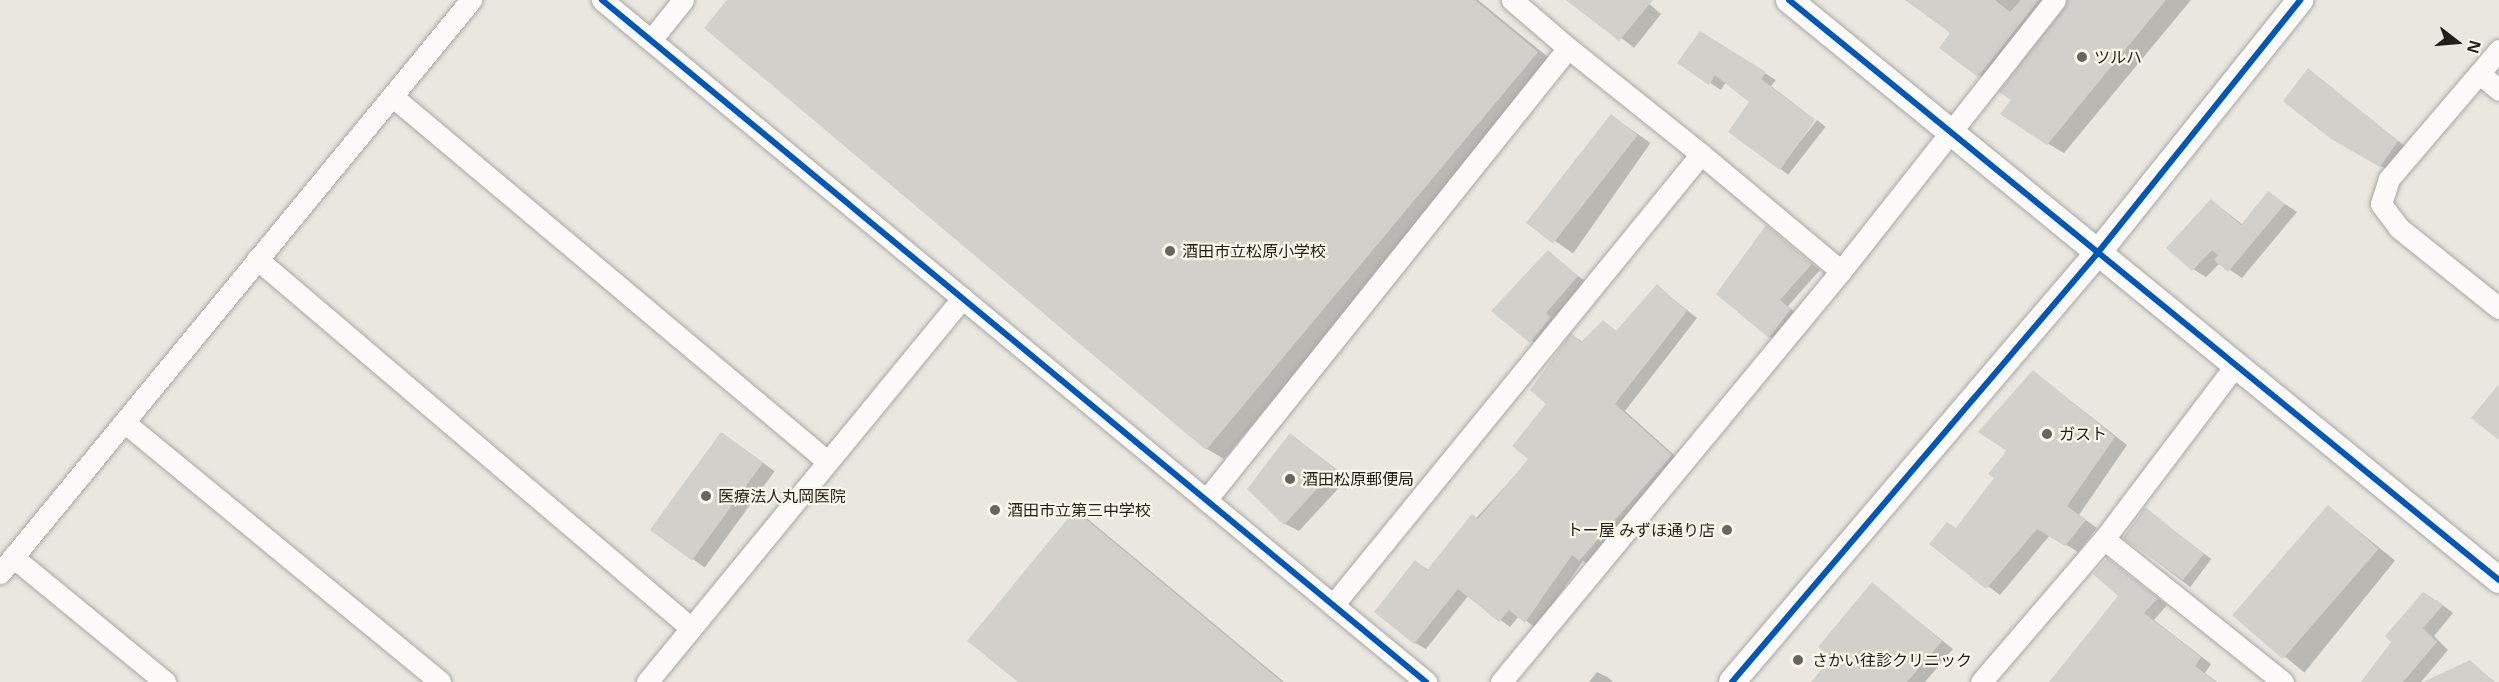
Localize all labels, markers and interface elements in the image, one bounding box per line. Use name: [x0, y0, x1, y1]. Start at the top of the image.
north arrow: [2427, 12, 2487, 72]
text: N: [2462, 38, 2487, 56]
place label: ツルハ: [2094, 47, 2142, 67]
marker: ツルハ: [2075, 50, 2089, 64]
place label: 酒田市立松原小学校: [1182, 241, 1326, 261]
marker: 酒田市立松原小学校: [1163, 244, 1177, 258]
place label: ガスト: [2059, 424, 2107, 444]
marker: ガスト: [2040, 427, 2054, 441]
place label: 酒田松原郵便局: [1302, 469, 1414, 489]
marker: 酒田松原郵便局: [1283, 472, 1297, 486]
place label: 医療法人丸岡医院: [718, 486, 846, 506]
marker: 医療法人丸岡医院: [699, 489, 713, 503]
place label: 酒田市立第三中学校: [1007, 500, 1151, 520]
marker: 酒田市立第三中学校: [988, 503, 1002, 517]
place label: トー屋 みずほ通り店: [1567, 520, 1715, 540]
marker: トー屋 みずほ通り店: [1720, 523, 1734, 537]
place label: さかい往診クリニック: [1812, 650, 1972, 670]
marker: さかい往診クリニック: [1789, 651, 1807, 669]

